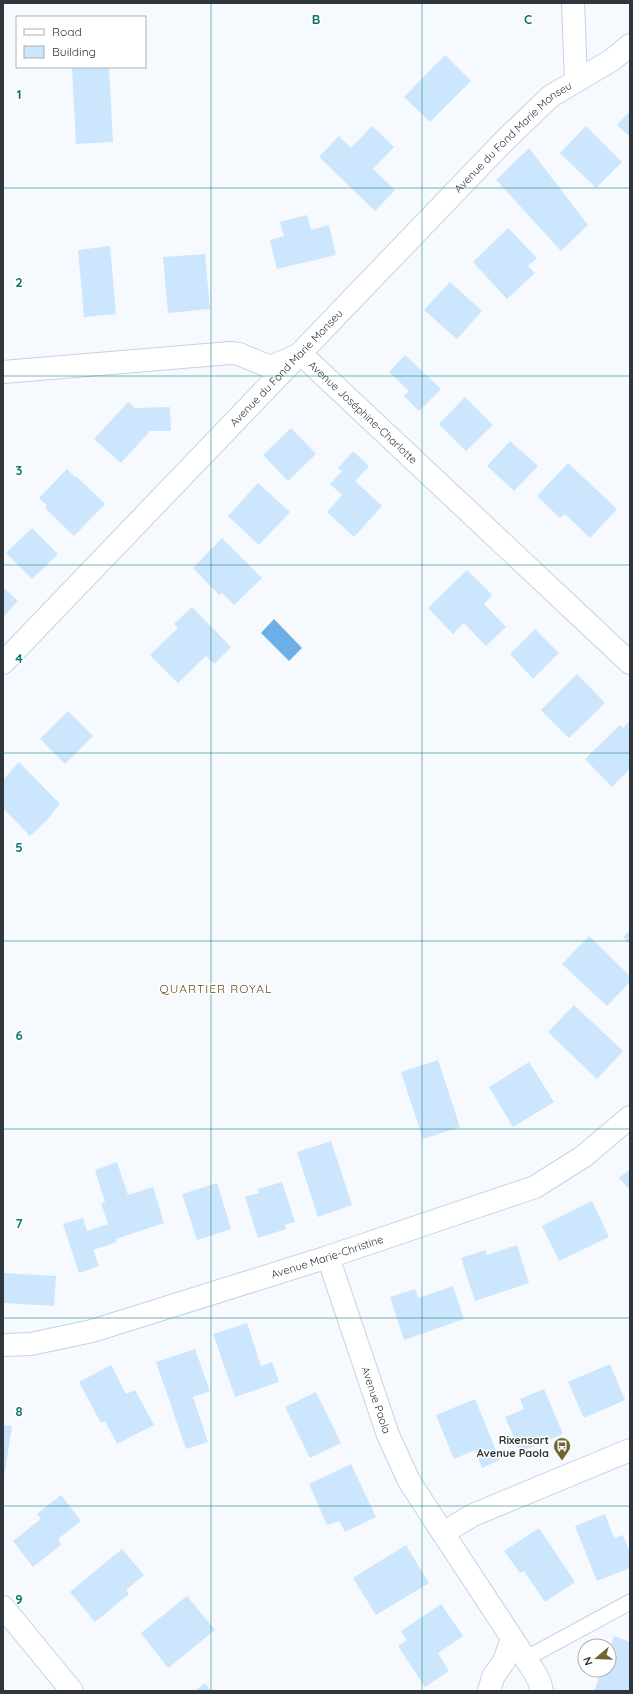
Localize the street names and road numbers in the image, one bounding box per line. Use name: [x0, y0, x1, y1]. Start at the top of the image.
street label: Avenue du Fond Marie Monseu: [451, 78, 574, 196]
street label: Avenue du Fond Marie Monseu: [227, 306, 346, 429]
street label: Avenue Joséphine-Charlotte: [306, 358, 420, 467]
street label: Avenue Marie-Christine: [269, 1232, 385, 1281]
street label: Avenue Paola: [358, 1365, 394, 1435]

